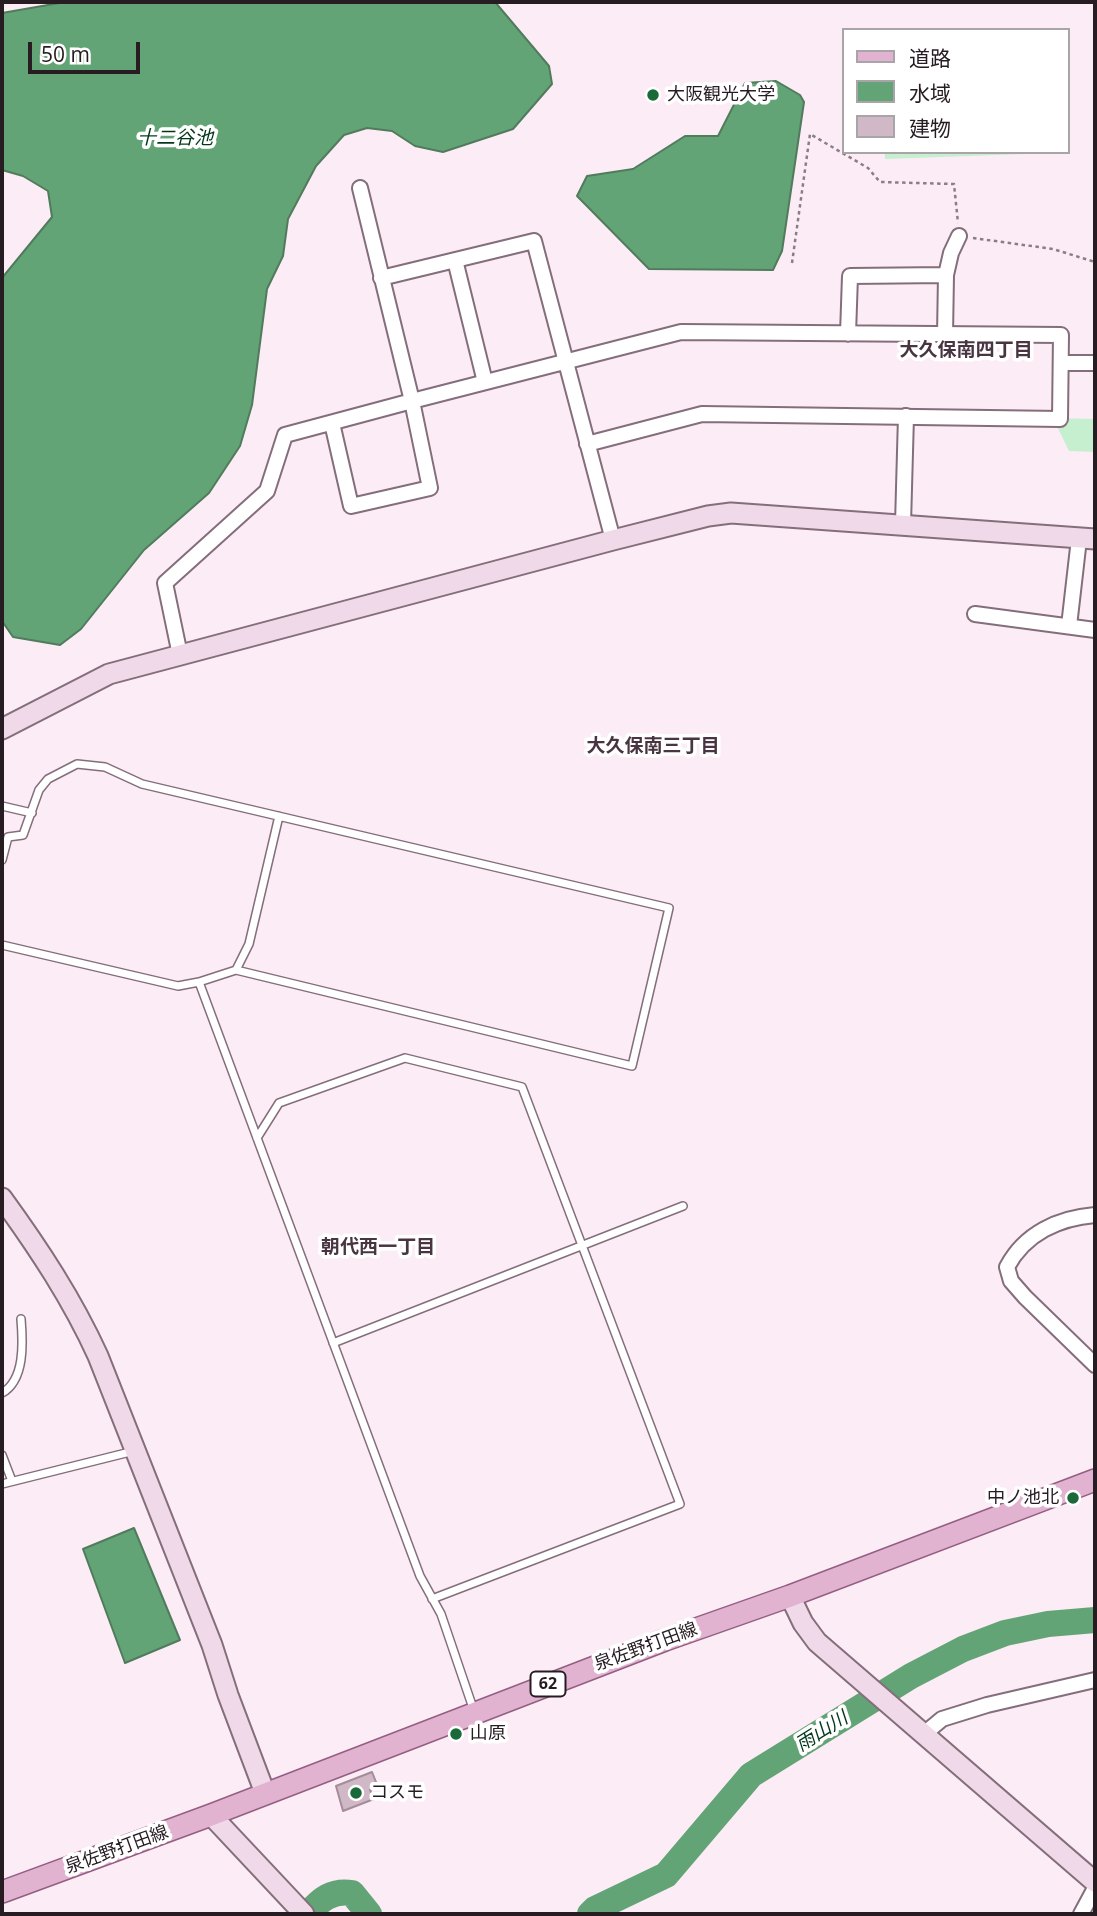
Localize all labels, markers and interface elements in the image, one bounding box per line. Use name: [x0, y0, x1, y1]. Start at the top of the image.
scale bar: [32, 28, 144, 72]
legend: [842, 28, 1069, 154]
text: 50 m: [41, 40, 90, 68]
text: 道路: [909, 44, 951, 72]
text: 水域: [909, 79, 951, 107]
place label: 大阪観光大学: [667, 84, 775, 106]
marker: 大阪観光大学: [645, 87, 661, 103]
text: 建物: [909, 114, 951, 142]
water label: 十二谷池: [137, 128, 213, 150]
district label: 大久保南四丁目: [900, 340, 1032, 362]
district label: 大久保南三丁目: [587, 736, 719, 758]
district label: 朝代西一丁目: [321, 1237, 435, 1259]
place label: 中ノ池北: [987, 1487, 1059, 1509]
marker: 中ノ池北: [1065, 1490, 1081, 1506]
street label: 泉佐野打田線: [592, 1618, 700, 1676]
road number: 62: [530, 1672, 566, 1696]
water label: 雨山川: [792, 1707, 852, 1757]
place label: 山原: [470, 1723, 506, 1745]
marker: 山原: [448, 1726, 464, 1742]
place label: コスモ: [370, 1782, 424, 1804]
marker: コスモ: [348, 1785, 364, 1801]
street label: 泉佐野打田線: [63, 1821, 171, 1879]

